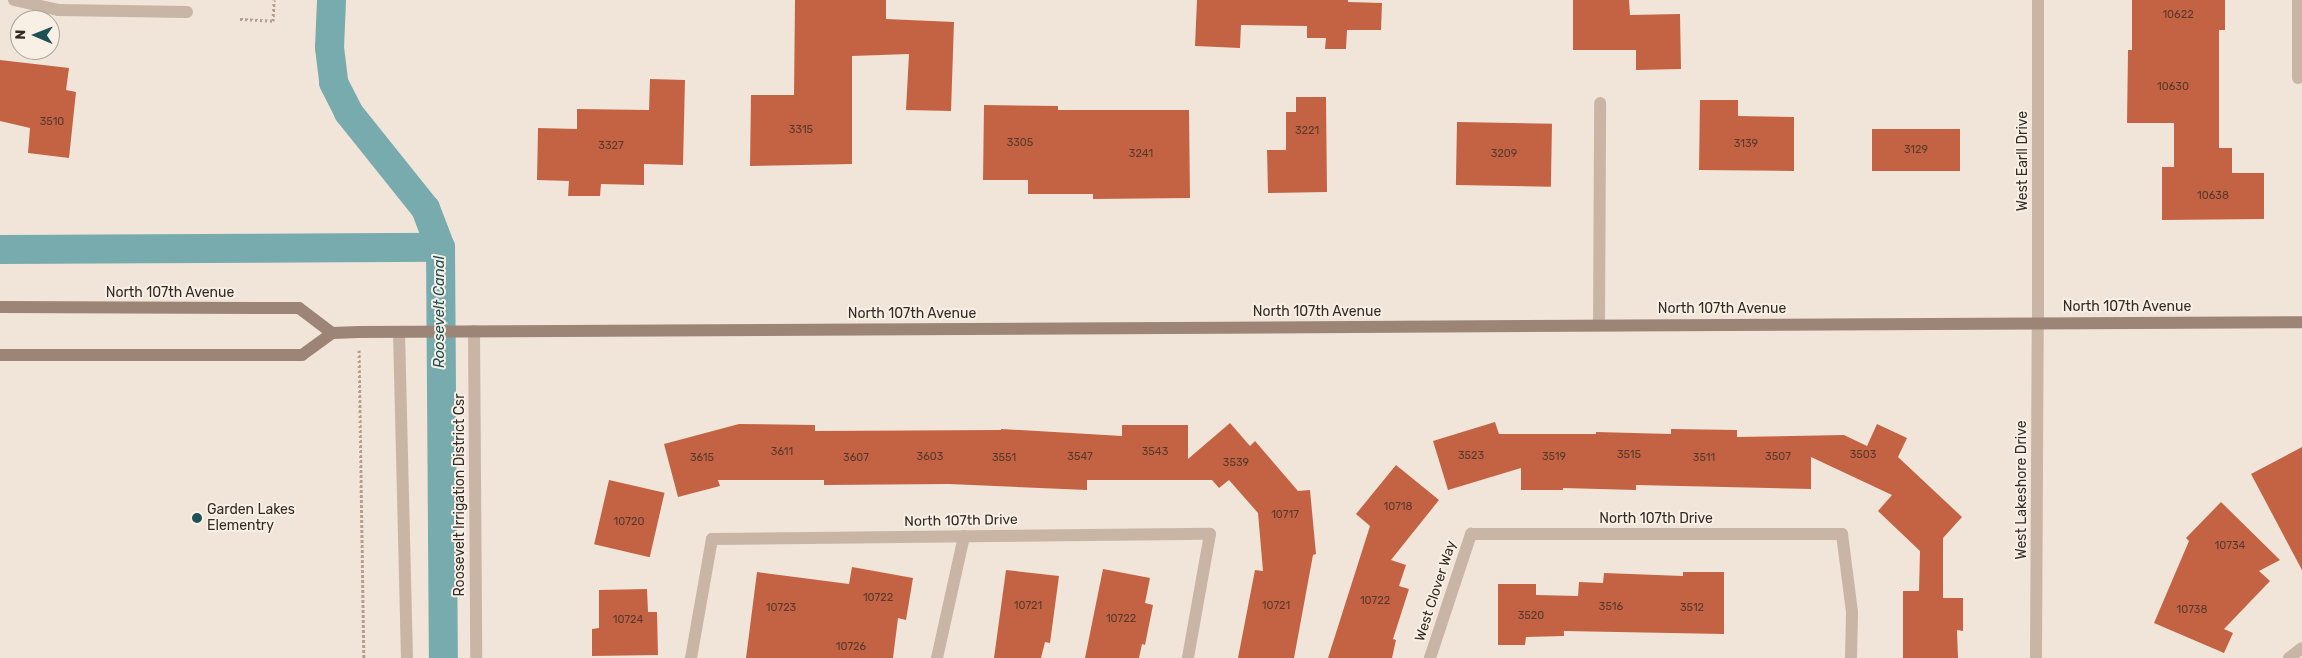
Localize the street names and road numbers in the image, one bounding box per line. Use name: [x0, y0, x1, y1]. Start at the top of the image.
street label: West Earll Drive: [2015, 111, 2031, 211]
street label: North 107th Avenue: [105, 285, 235, 301]
street label: North 107th Avenue: [2062, 299, 2192, 315]
street label: North 107th Avenue: [1657, 301, 1787, 317]
street label: North 107th Avenue: [1252, 304, 1382, 320]
street label: North 107th Avenue: [847, 306, 977, 322]
street label: Roosevelt Irrigation District Csr: [452, 394, 468, 596]
street label: West Lakeshore Drive: [2014, 421, 2030, 559]
street label: North 107th Drive: [1599, 511, 1713, 527]
street label: North 107th Drive: [904, 512, 1018, 530]
street label: West Clover Way: [1412, 538, 1460, 644]

